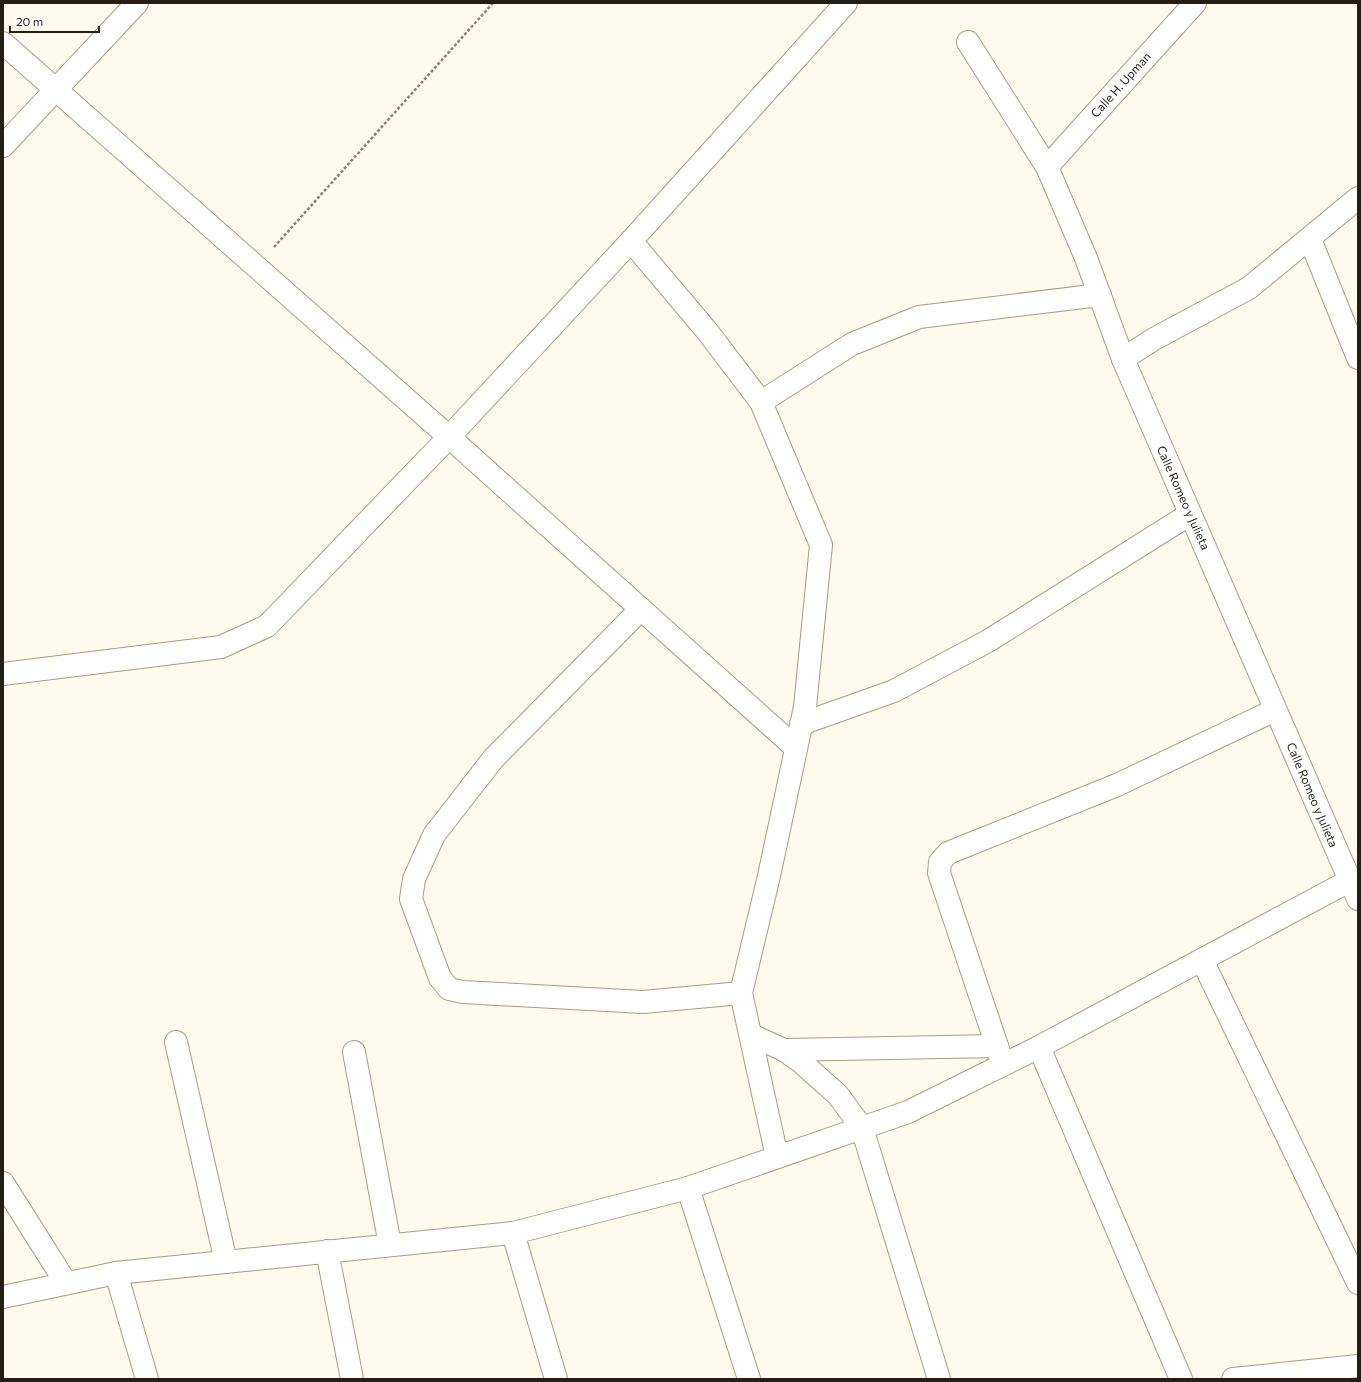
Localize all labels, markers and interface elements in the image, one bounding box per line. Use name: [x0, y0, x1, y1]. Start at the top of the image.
scale bar: [10, 8, 99, 34]
text: 20 m: [16, 14, 43, 28]
street label: Calle H. Upman: [1087, 49, 1153, 120]
street label: Calle Romeo y Julieta: [1154, 443, 1213, 552]
street label: Calle Romeo y Julieta: [1284, 740, 1341, 850]

